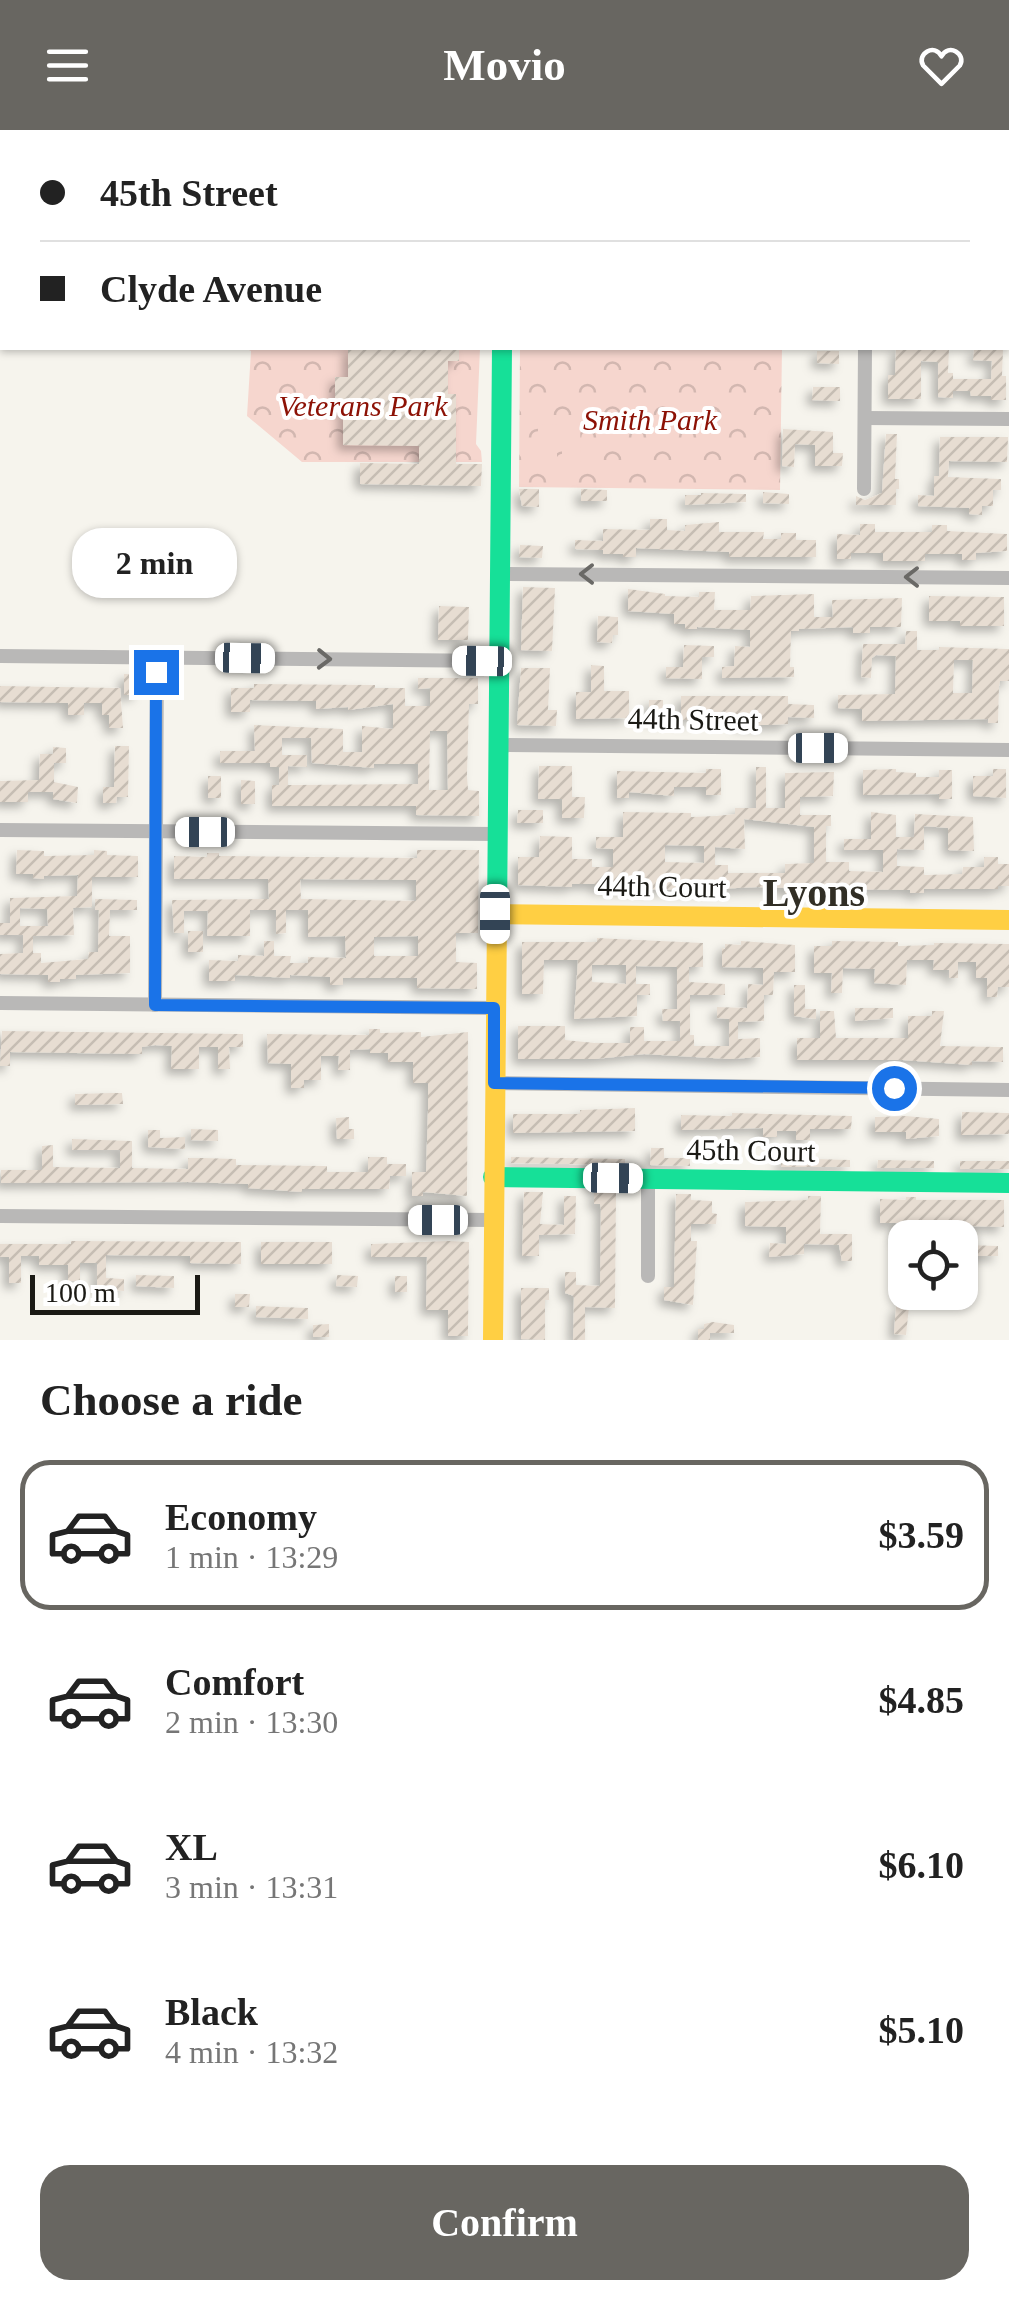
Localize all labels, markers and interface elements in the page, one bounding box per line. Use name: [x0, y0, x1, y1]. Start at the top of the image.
icon: menu: [40, 38, 95, 93]
icon: heart: [914, 38, 969, 93]
text: Movio: [443, 40, 566, 90]
text: 45th Street: [100, 172, 278, 214]
text: Clyde Avenue: [100, 268, 322, 310]
park label: Veterans Park: [278, 389, 448, 422]
park label: Smith Park: [583, 403, 718, 436]
callout: 2 min: [74, 527, 238, 597]
text: 2 min: [116, 545, 193, 581]
one-way arrow: [578, 563, 594, 585]
one-way arrow: [903, 566, 918, 588]
car: [215, 642, 275, 674]
car: [452, 645, 512, 677]
one-way arrow: [318, 648, 333, 670]
route end: [134, 650, 179, 695]
street label: 44th Street: [627, 701, 759, 737]
car: [788, 733, 848, 763]
car: [175, 817, 235, 847]
street label: 44th Court: [597, 868, 728, 904]
district label: Lyons: [763, 870, 865, 915]
car: [480, 884, 510, 944]
route start: [872, 1066, 917, 1111]
street label: 45th Court: [686, 1132, 817, 1168]
car: [583, 1162, 643, 1194]
car: [408, 1205, 468, 1235]
map controls: [888, 1220, 978, 1310]
button: locate: [888, 1220, 978, 1310]
scale bar: [30, 1270, 200, 1314]
text: 100 m: [45, 1277, 116, 1308]
text: Choose a ride: [40, 1375, 303, 1425]
icon: car: [45, 1490, 135, 1580]
text: Economy: [165, 1496, 317, 1538]
text: $3.59: [879, 1514, 964, 1556]
text: 1 min · 13:29: [165, 1539, 338, 1575]
icon: car: [45, 1655, 135, 1745]
text: Comfort: [165, 1661, 304, 1703]
text: $4.85: [879, 1679, 964, 1721]
text: 2 min · 13:30: [165, 1704, 338, 1740]
icon: car: [45, 1820, 135, 1910]
text: XL: [165, 1826, 218, 1868]
text: $6.10: [879, 1844, 964, 1886]
text: 3 min · 13:31: [165, 1869, 338, 1905]
icon: car: [45, 1985, 135, 2075]
text: Black: [165, 1991, 258, 2033]
text: $5.10: [879, 2009, 964, 2051]
text: 4 min · 13:32: [165, 2034, 338, 2070]
button: Confirm: [40, 2165, 969, 2280]

